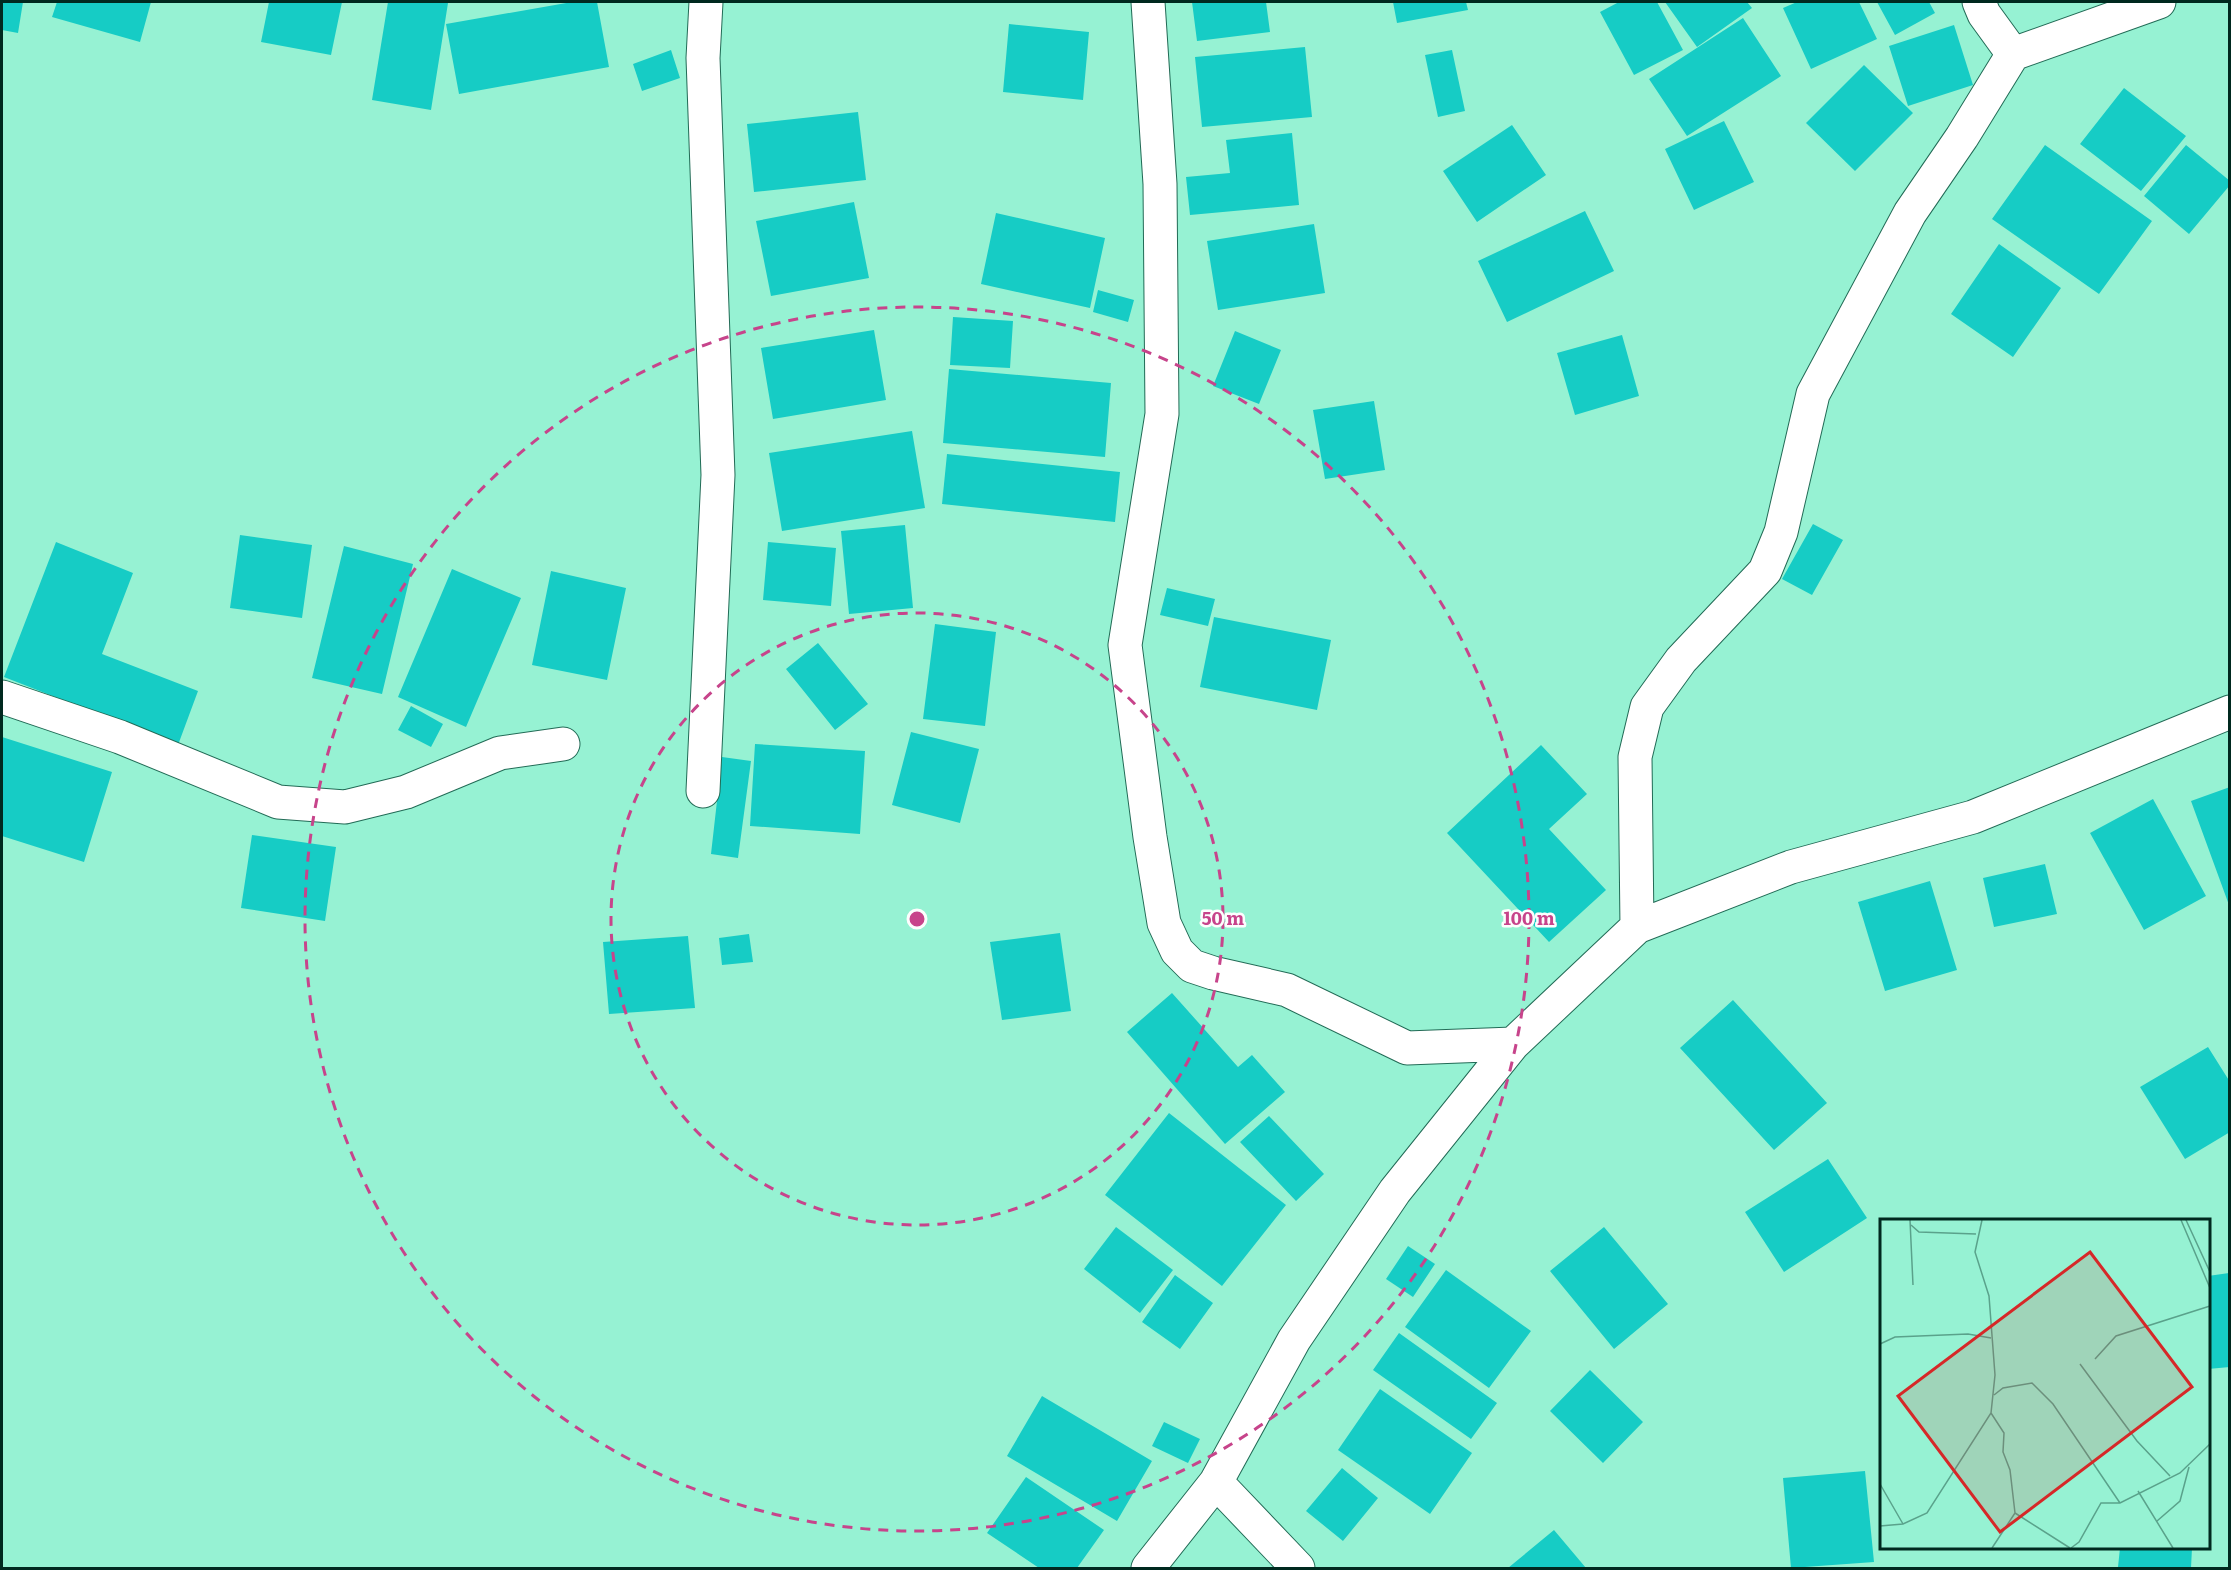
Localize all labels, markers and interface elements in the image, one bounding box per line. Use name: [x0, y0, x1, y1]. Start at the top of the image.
text: 50 m: [1202, 904, 1244, 931]
text: 100 m: [1503, 904, 1555, 931]
centre of rings: [907, 909, 927, 929]
inset map: [1880, 1219, 2210, 1549]

